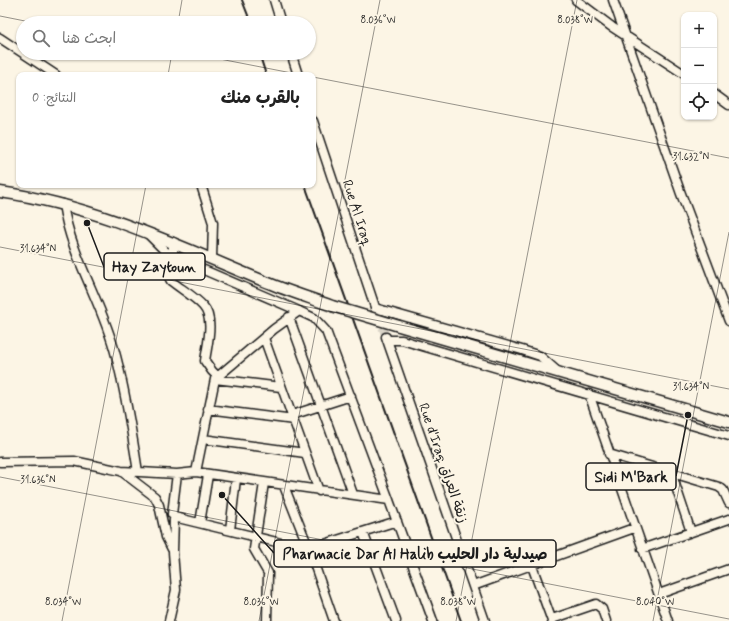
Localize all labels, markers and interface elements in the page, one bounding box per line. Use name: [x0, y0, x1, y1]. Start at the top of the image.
map controls: [681, 12, 717, 120]
button: +: [681, 12, 717, 48]
text: 8.036°W: [361, 13, 395, 27]
text: 8.038°W: [557, 13, 593, 27]
search box: [16, 16, 316, 60]
icon: search: [30, 27, 52, 49]
text: ابحث هنا: [62, 29, 116, 49]
button: −: [681, 48, 717, 84]
button: locate: [681, 84, 717, 120]
text: بالقرب منك: [221, 87, 300, 109]
text: النتائج: 0: [32, 90, 76, 107]
text: 31.632°N: [673, 150, 710, 164]
street label: Rue Al Iraq: [338, 177, 376, 249]
text: 31.634°N: [20, 242, 57, 256]
callout: Hay Zaytoun: [104, 253, 205, 280]
text: Hay Zaytoun: [112, 258, 196, 278]
text: 31.634°N: [673, 380, 710, 394]
street label: Rue d'Iraq زنقة العراق: [414, 401, 472, 525]
callout: Sidi M'Bark: [586, 463, 676, 490]
text: Sidi M'Bark: [594, 468, 668, 488]
text: 31.636°N: [20, 473, 56, 487]
callout: Pharmacie Dar Al Halib صيدلية دار الحليب: [274, 540, 556, 567]
text: Pharmacie Dar Al Halib صيدلية دار الحليب: [283, 545, 547, 565]
text: 8.034°W: [45, 595, 81, 609]
text: 8.036°W: [244, 595, 278, 609]
text: 8.038°W: [440, 595, 476, 609]
text: 8.040°W: [636, 595, 674, 609]

